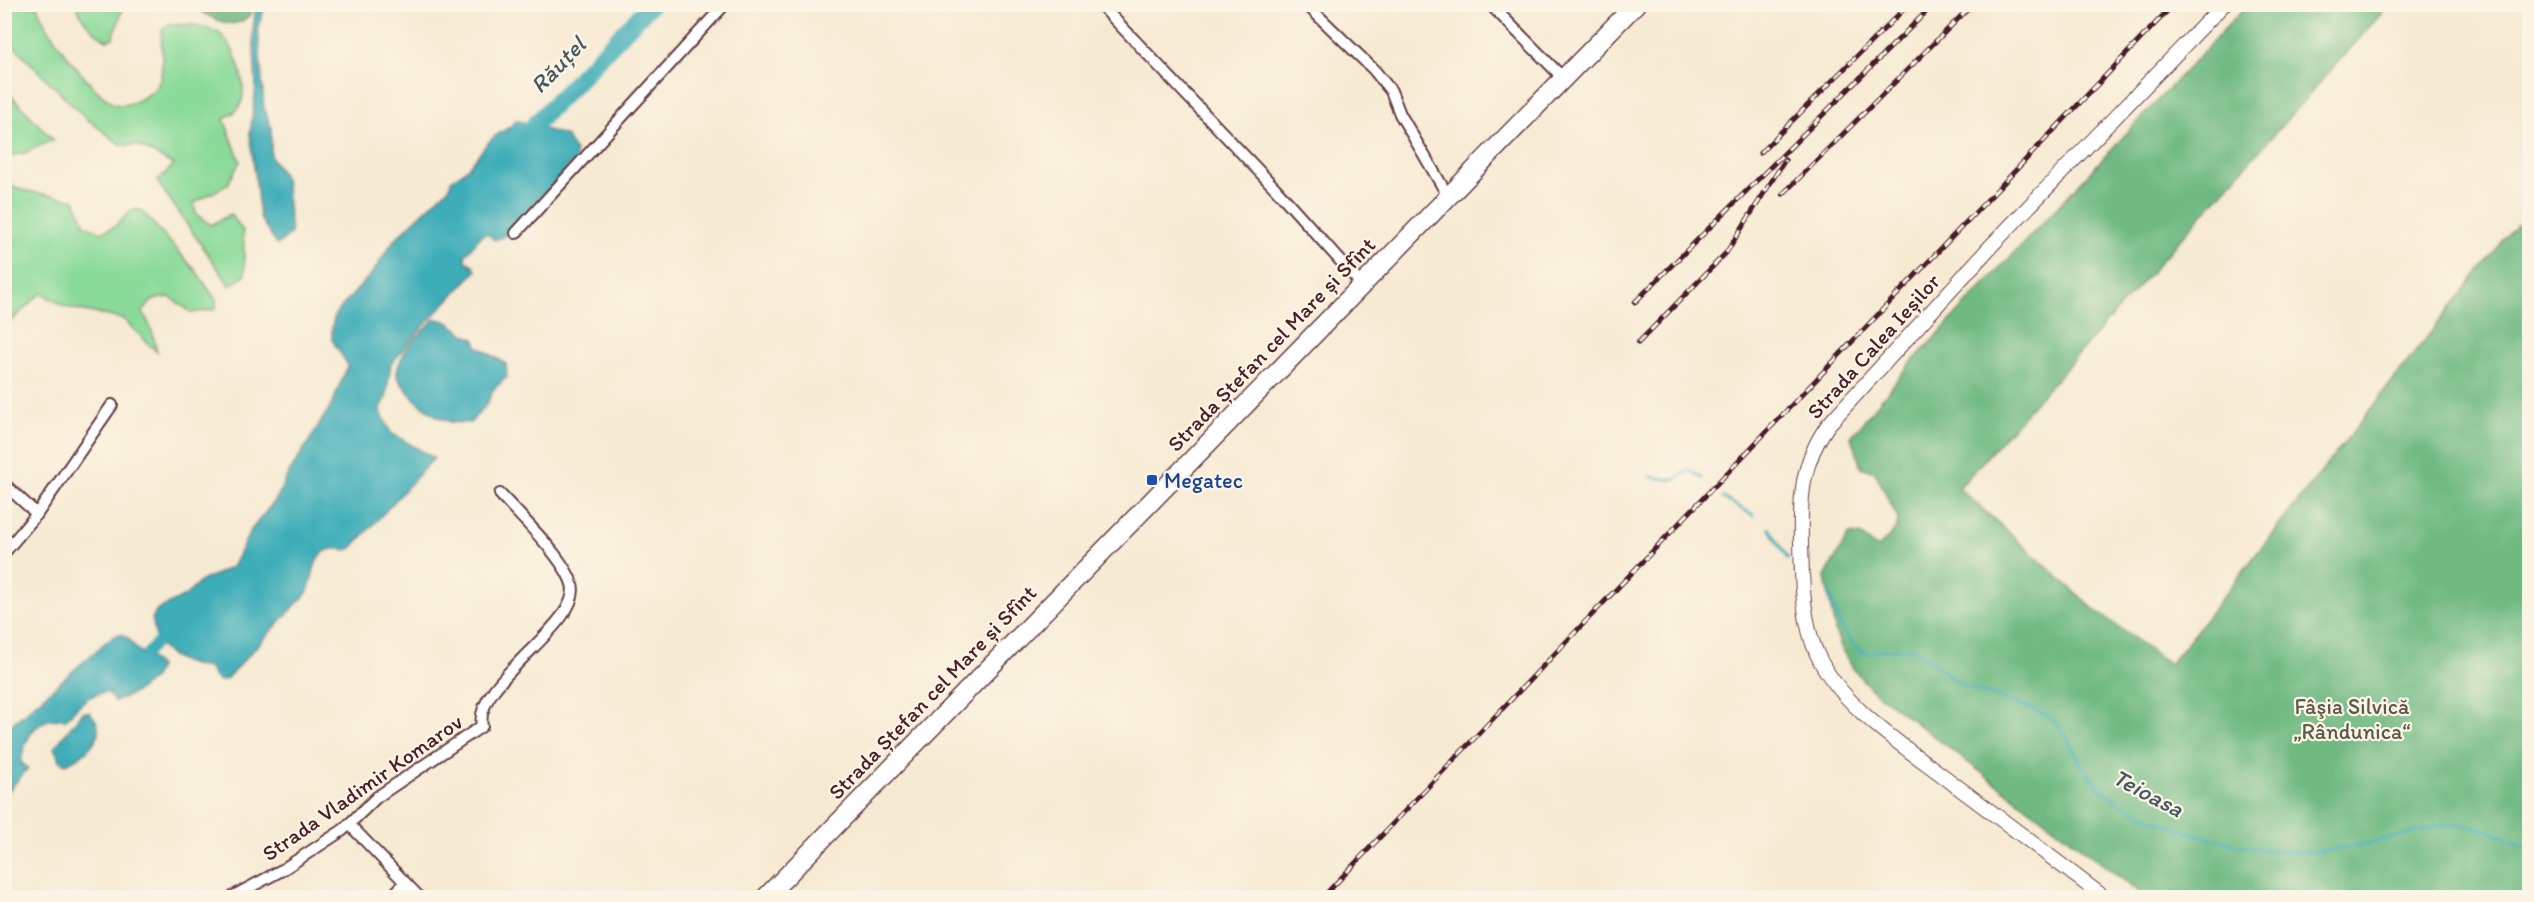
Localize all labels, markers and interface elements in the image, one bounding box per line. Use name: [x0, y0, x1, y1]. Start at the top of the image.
water label: Răuțel: [524, 29, 593, 99]
street label: Strada Ștefan cel Mare și Sfînt: [1162, 231, 1381, 457]
street label: Strada Calea Ieșilor: [1801, 268, 1946, 425]
place label: Megatec: [1164, 467, 1243, 494]
marker: Megatec: [1145, 473, 1159, 487]
street label: Strada Ștefan cel Mare și Sfînt: [823, 579, 1042, 805]
park label: Fâşia Silvică „Rândunica“: [2293, 693, 2411, 745]
street label: Strada Vladimir Komarov: [257, 708, 468, 867]
water label: Teioasa: [2108, 762, 2190, 824]

